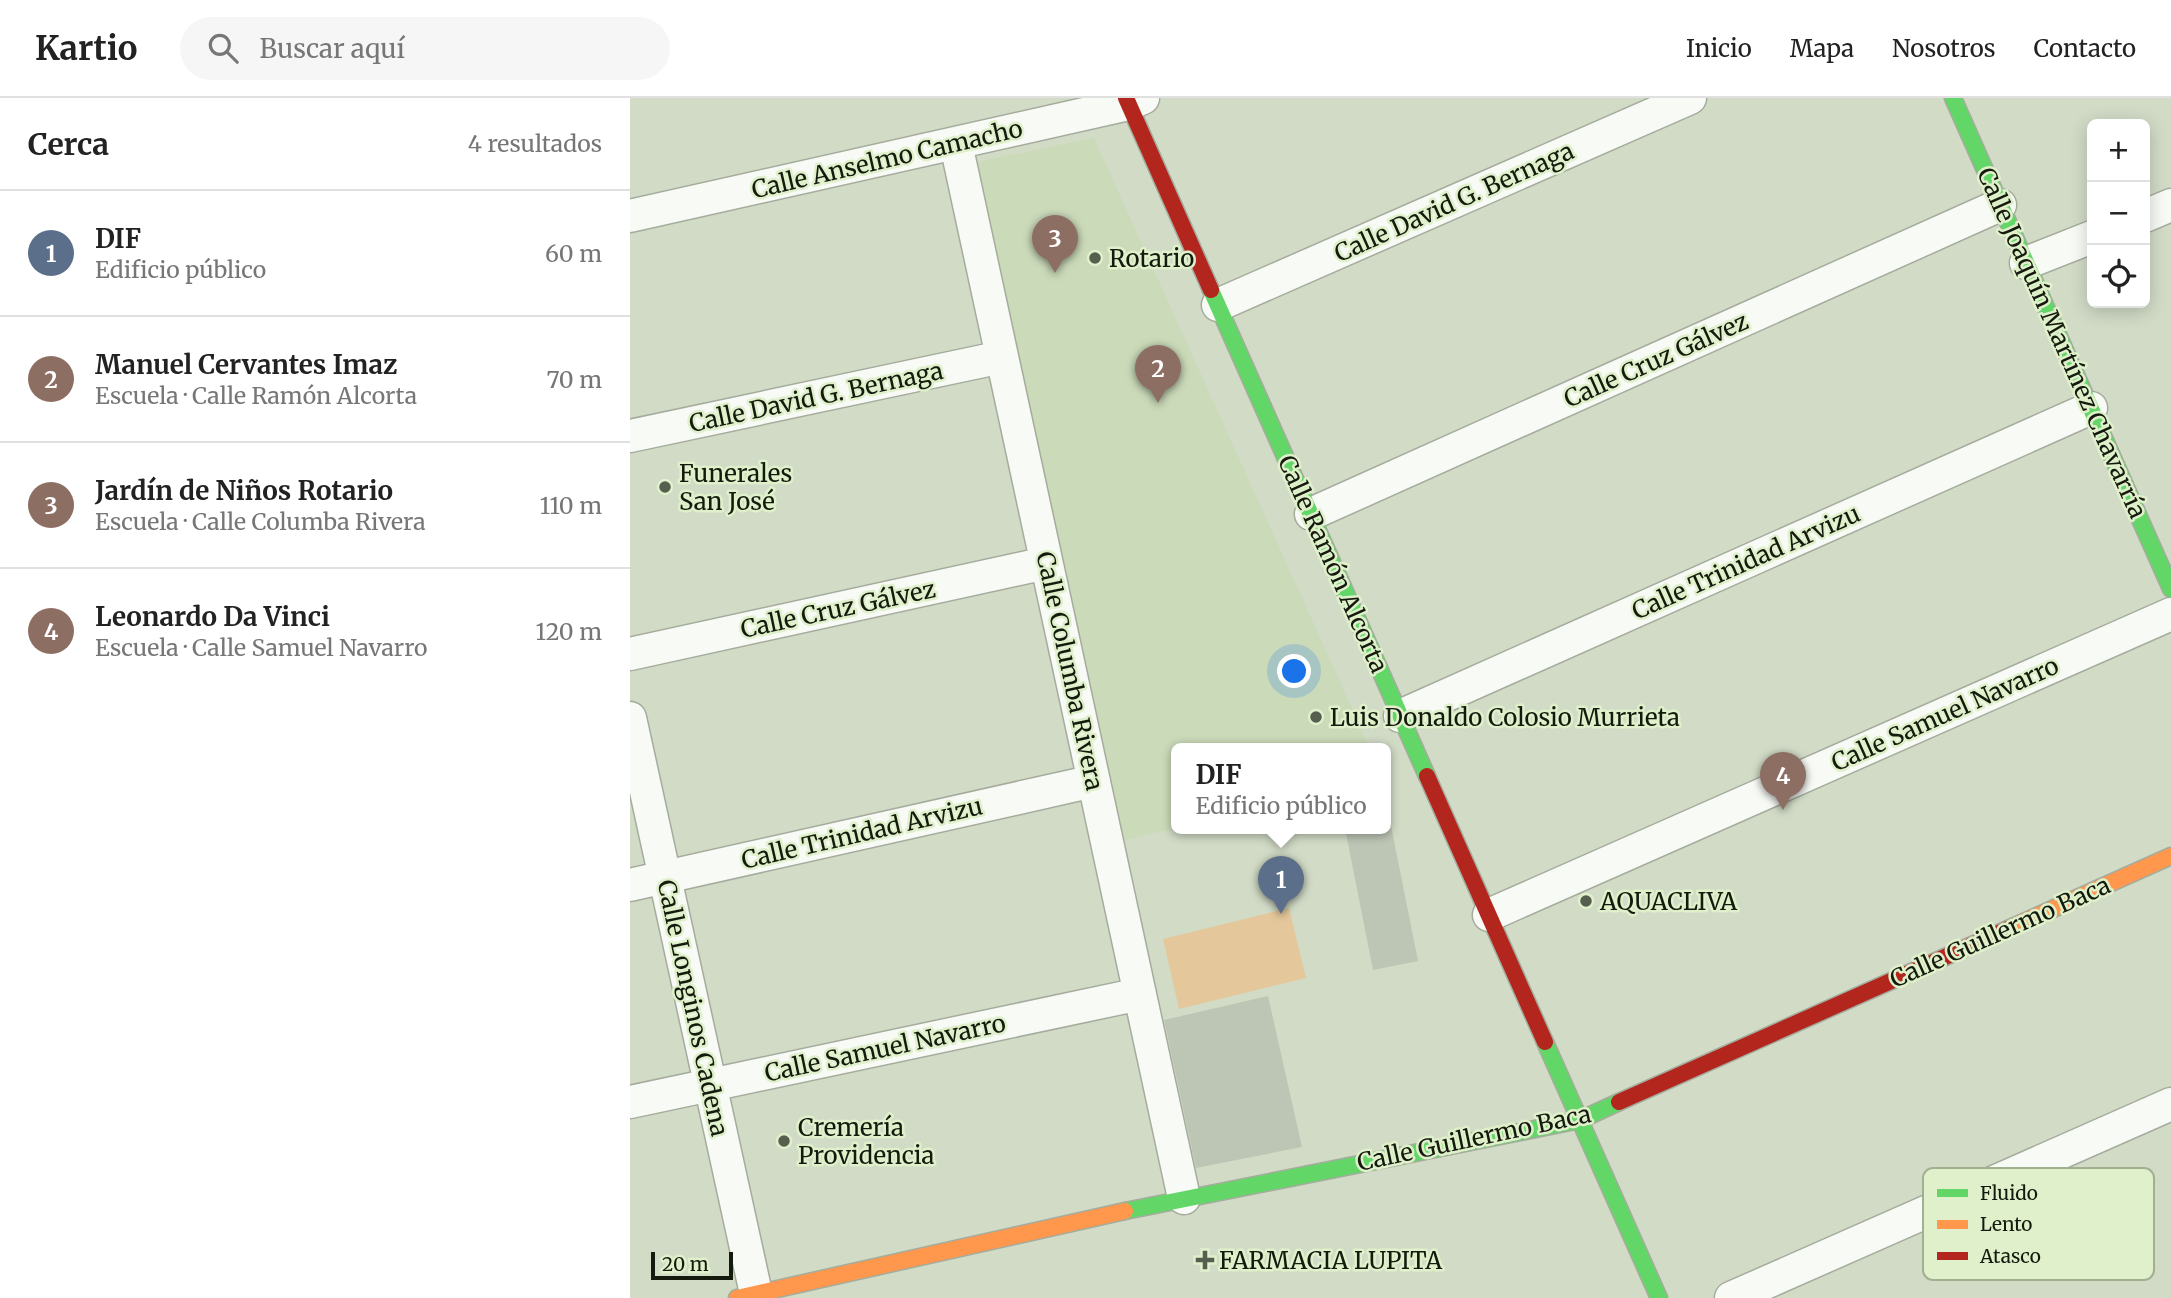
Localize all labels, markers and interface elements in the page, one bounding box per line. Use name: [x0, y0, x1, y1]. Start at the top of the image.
search box: [180, 17, 670, 80]
text: Kartio: [35, 28, 138, 69]
icon: search: [204, 29, 242, 67]
text: Buscar aquí: [260, 32, 405, 65]
text: Inicio: [1686, 33, 1752, 64]
text: Mapa: [1790, 33, 1854, 64]
text: Nosotros: [1892, 33, 1996, 64]
text: Contacto: [2034, 33, 2136, 64]
street label: Calle Anselmo Camacho: [749, 113, 1025, 205]
map controls: [2087, 119, 2150, 308]
button: +: [2087, 119, 2150, 182]
text: Cerca: [28, 125, 109, 163]
text: 4 resultados: [468, 129, 602, 158]
street label: Calle David G. Bernaga: [1329, 135, 1579, 269]
street label: Calle Joaquín Martínez Chavarría: [1970, 163, 2154, 523]
button: −: [2087, 182, 2150, 245]
pin: 3: [1032, 215, 1078, 273]
text: DIF: [95, 222, 141, 255]
text: 1: [46, 239, 56, 268]
text: 60 m: [545, 239, 602, 268]
place label: Rotario: [1109, 243, 1194, 274]
button: locate: [2087, 245, 2150, 308]
marker: Rotario: [1087, 250, 1103, 266]
text: Edificio público: [95, 255, 266, 284]
street label: Calle Cruz Gálvez: [1559, 305, 1753, 415]
pin: 2: [1135, 345, 1181, 403]
text: Manuel Cervantes Imaz: [95, 348, 397, 381]
street label: Calle David G. Bernaga: [686, 355, 946, 439]
text: 2: [44, 365, 58, 394]
text: 70 m: [546, 365, 602, 394]
text: Escuela · Calle Ramón Alcorta: [95, 381, 417, 410]
street label: Calle Ramón Alcorta: [1271, 451, 1395, 678]
place label: Funerales San José: [679, 458, 792, 517]
text: Jardín de Niños Rotario: [95, 474, 393, 507]
marker: Funerales San José: [657, 479, 673, 495]
text: 3: [44, 491, 58, 520]
text: 110 m: [540, 491, 602, 520]
street label: Calle Trinidad Arvizu: [1627, 498, 1865, 626]
text: Escuela · Calle Columba Rivera: [95, 507, 426, 536]
street label: Calle Columba Rivera: [1030, 549, 1111, 793]
street label: Calle Cruz Gálvez: [738, 573, 938, 645]
text: Leonardo Da Vinci: [95, 600, 330, 633]
text: 4: [44, 617, 58, 646]
text: 120 m: [536, 617, 602, 646]
text: Escuela · Calle Samuel Navarro: [95, 633, 427, 662]
street label: Calle Samuel Navarro: [1827, 650, 2063, 778]
your location: [1277, 654, 1311, 688]
place label: Luis Donaldo Colosio Murrieta: [1330, 702, 1680, 733]
marker: Luis Donaldo Colosio Murrieta: [1308, 709, 1324, 725]
popup: [1171, 743, 1391, 834]
pin: 4: [1760, 752, 1806, 810]
text: DIF: [1195, 758, 1241, 791]
street label: Calle Trinidad Arvizu: [738, 790, 986, 876]
text: Edificio público: [1195, 791, 1367, 820]
pin: 1: [1258, 856, 1304, 914]
street label: Calle Guillermo Baca: [1885, 869, 2115, 995]
street label: Calle Longinos Cadena: [651, 877, 735, 1139]
place label: AQUACLIVA: [1599, 886, 1738, 917]
marker: AQUACLIVA: [1578, 893, 1594, 909]
street label: Calle Samuel Navarro: [762, 1007, 1008, 1089]
street label: Calle Guillermo Baca: [1354, 1098, 1594, 1178]
place label: Cremería Providencia: [798, 1112, 935, 1171]
marker: Cremería Providencia: [776, 1133, 792, 1149]
legend: [1923, 1168, 2154, 1280]
text: Fluido: [1980, 1181, 2038, 1205]
text: Lento: [1980, 1212, 2032, 1236]
text: Atasco: [1979, 1244, 2041, 1268]
place label: FARMACIA LUPITA: [1219, 1245, 1443, 1276]
scale bar: [651, 1249, 733, 1281]
text: 20 m: [662, 1252, 709, 1276]
marker: FARMACIA LUPITA: [1197, 1252, 1213, 1268]

